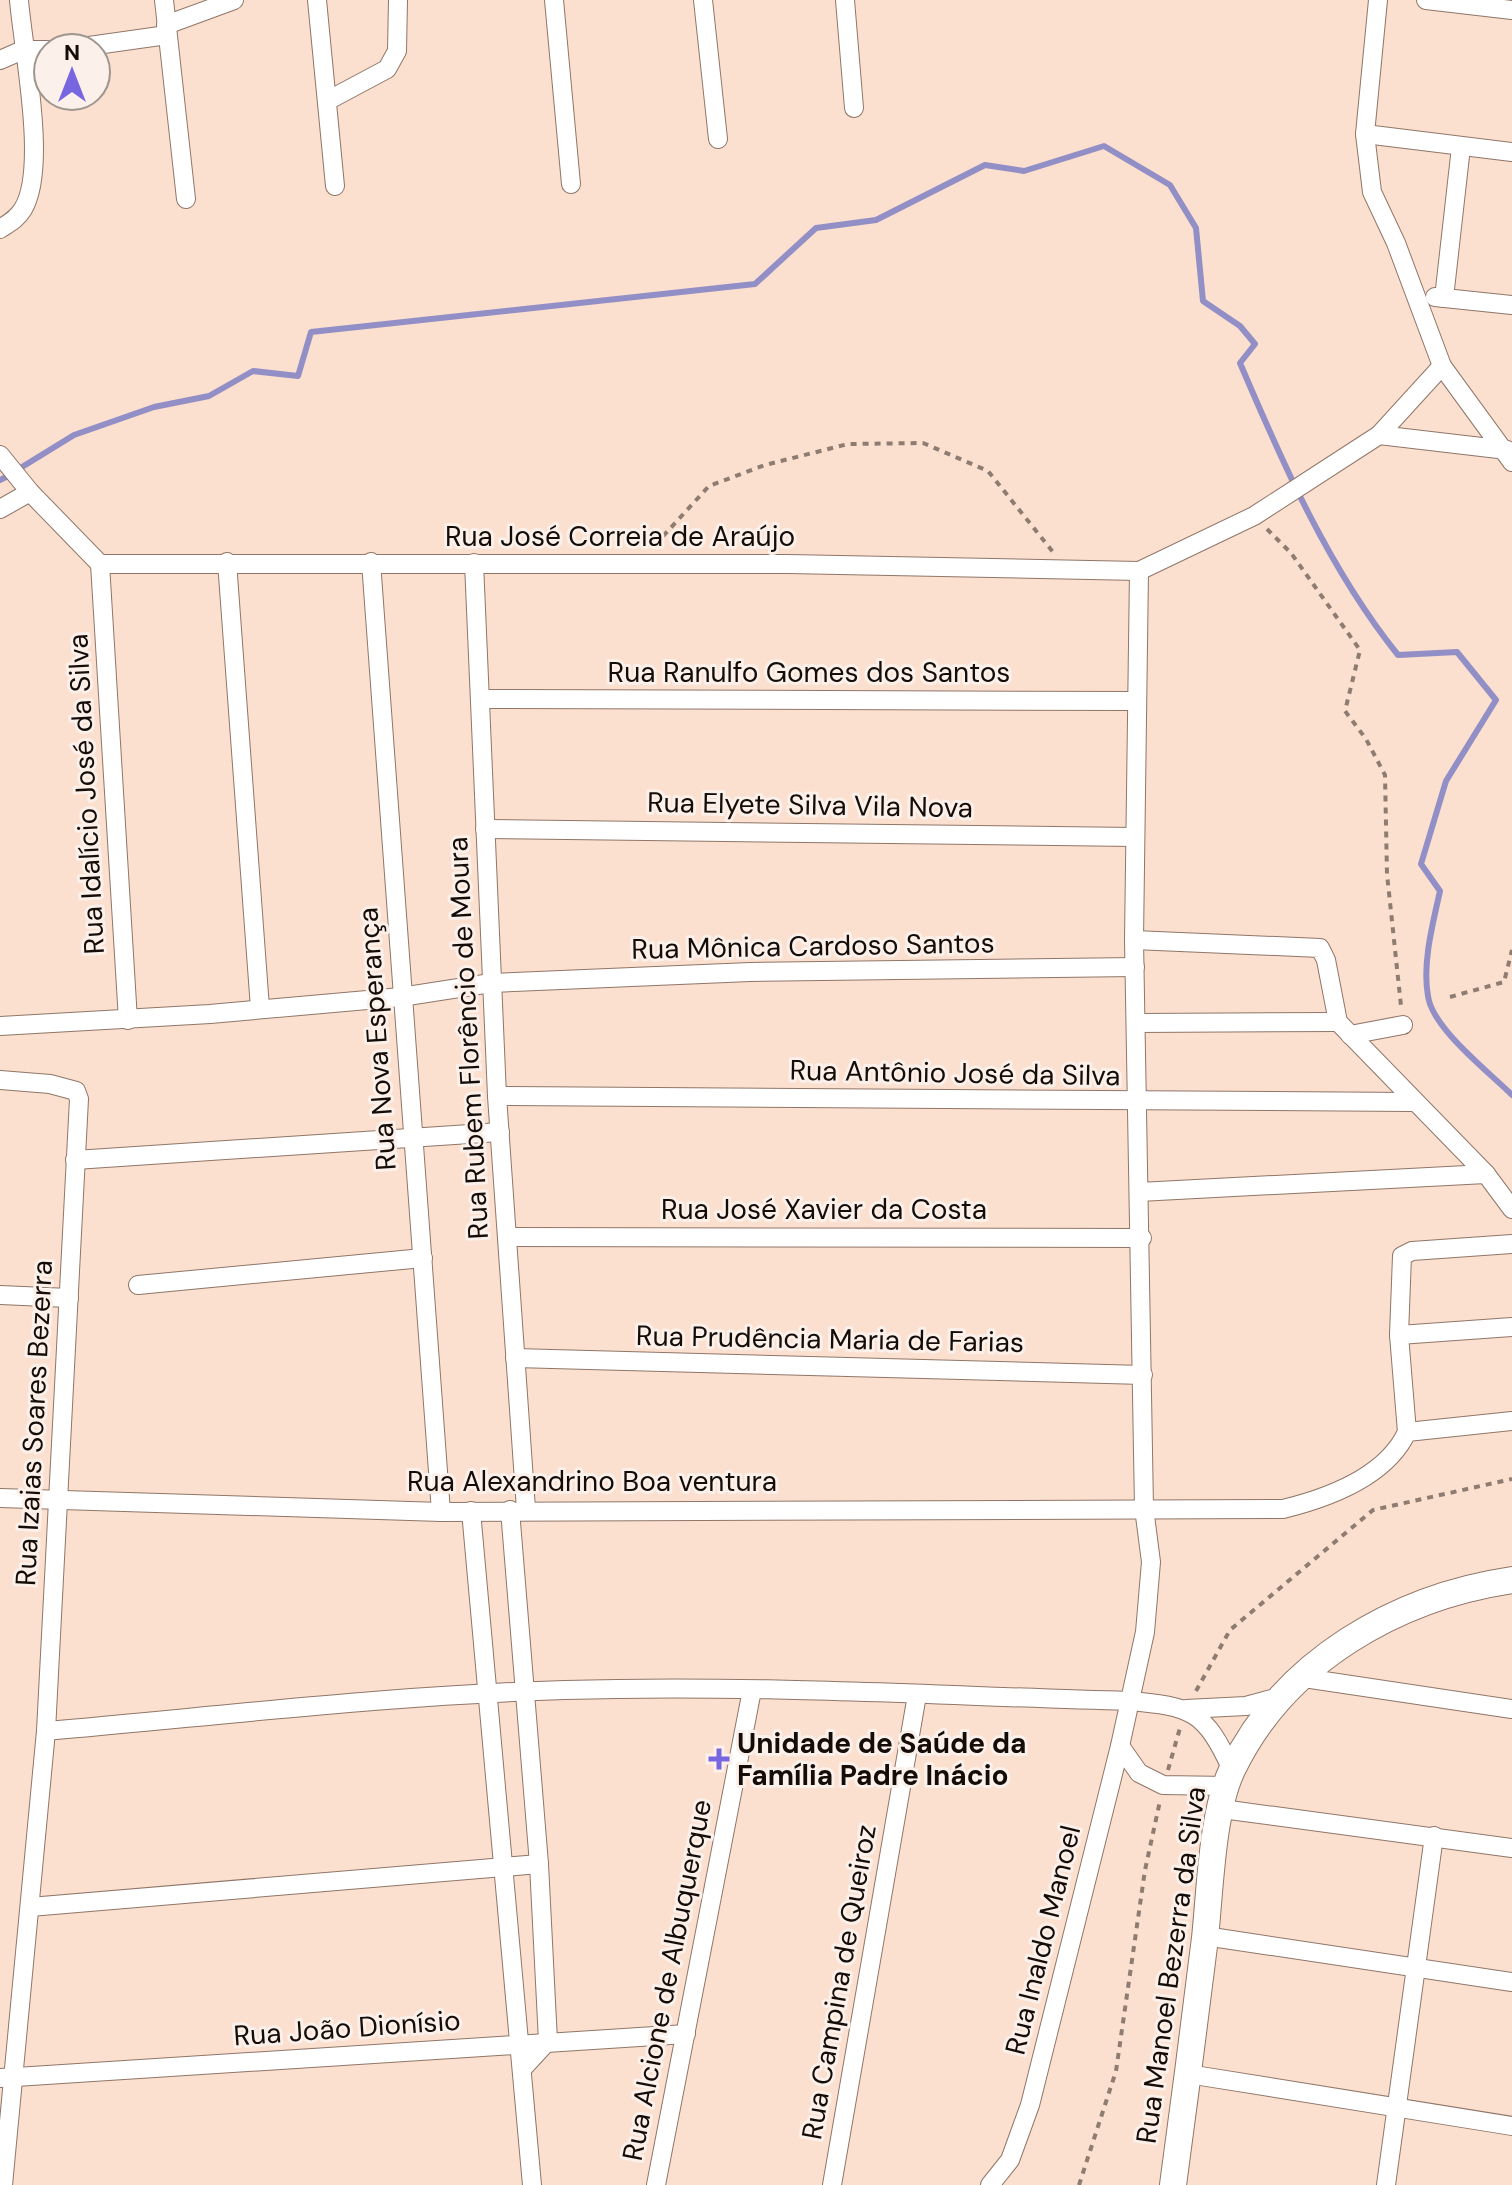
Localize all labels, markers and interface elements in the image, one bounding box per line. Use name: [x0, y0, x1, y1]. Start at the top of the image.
north arrow: [32, 32, 112, 112]
text: N: [64, 38, 80, 67]
street label: Rua José Correia de Araújo: [445, 518, 795, 555]
street label: Rua Idalício José da Silva: [59, 633, 113, 955]
street label: Rua Ranulfo Gomes dos Santos: [608, 654, 1010, 691]
street label: Rua Elyete Silva Vila Nova: [647, 784, 973, 826]
street label: Rua Rubem Florêncio de Moura: [439, 836, 497, 1240]
street label: Rua Nova Esperança: [349, 906, 405, 1172]
street label: Rua Mônica Cardoso Santos: [631, 924, 995, 968]
street label: Rua Antônio José da Silva: [789, 1052, 1121, 1094]
street label: Rua José Xavier da Costa: [661, 1191, 987, 1228]
street label: Rua Izaias Soares Bezerra: [7, 1259, 61, 1587]
street label: Rua Prudência Maria de Farias: [636, 1317, 1024, 1361]
street label: Rua Alexandrino Boa ventura: [407, 1463, 777, 1500]
place label: Unidade de Saúde da Família Padre Inácio: [737, 1725, 1027, 1794]
marker: Unidade de Saúde da Família Padre Inácio: [708, 1748, 730, 1770]
street label: Rua Manoel Bezerra da Silva: [1128, 1784, 1214, 2146]
street label: Rua Alcione de Albuquerque: [614, 1796, 720, 2164]
street label: Rua Campina de Queiroz: [793, 1822, 885, 2142]
street label: Rua Inaldo Manoel: [997, 1822, 1089, 2058]
street label: Rua João Dionísio: [232, 2002, 462, 2054]

